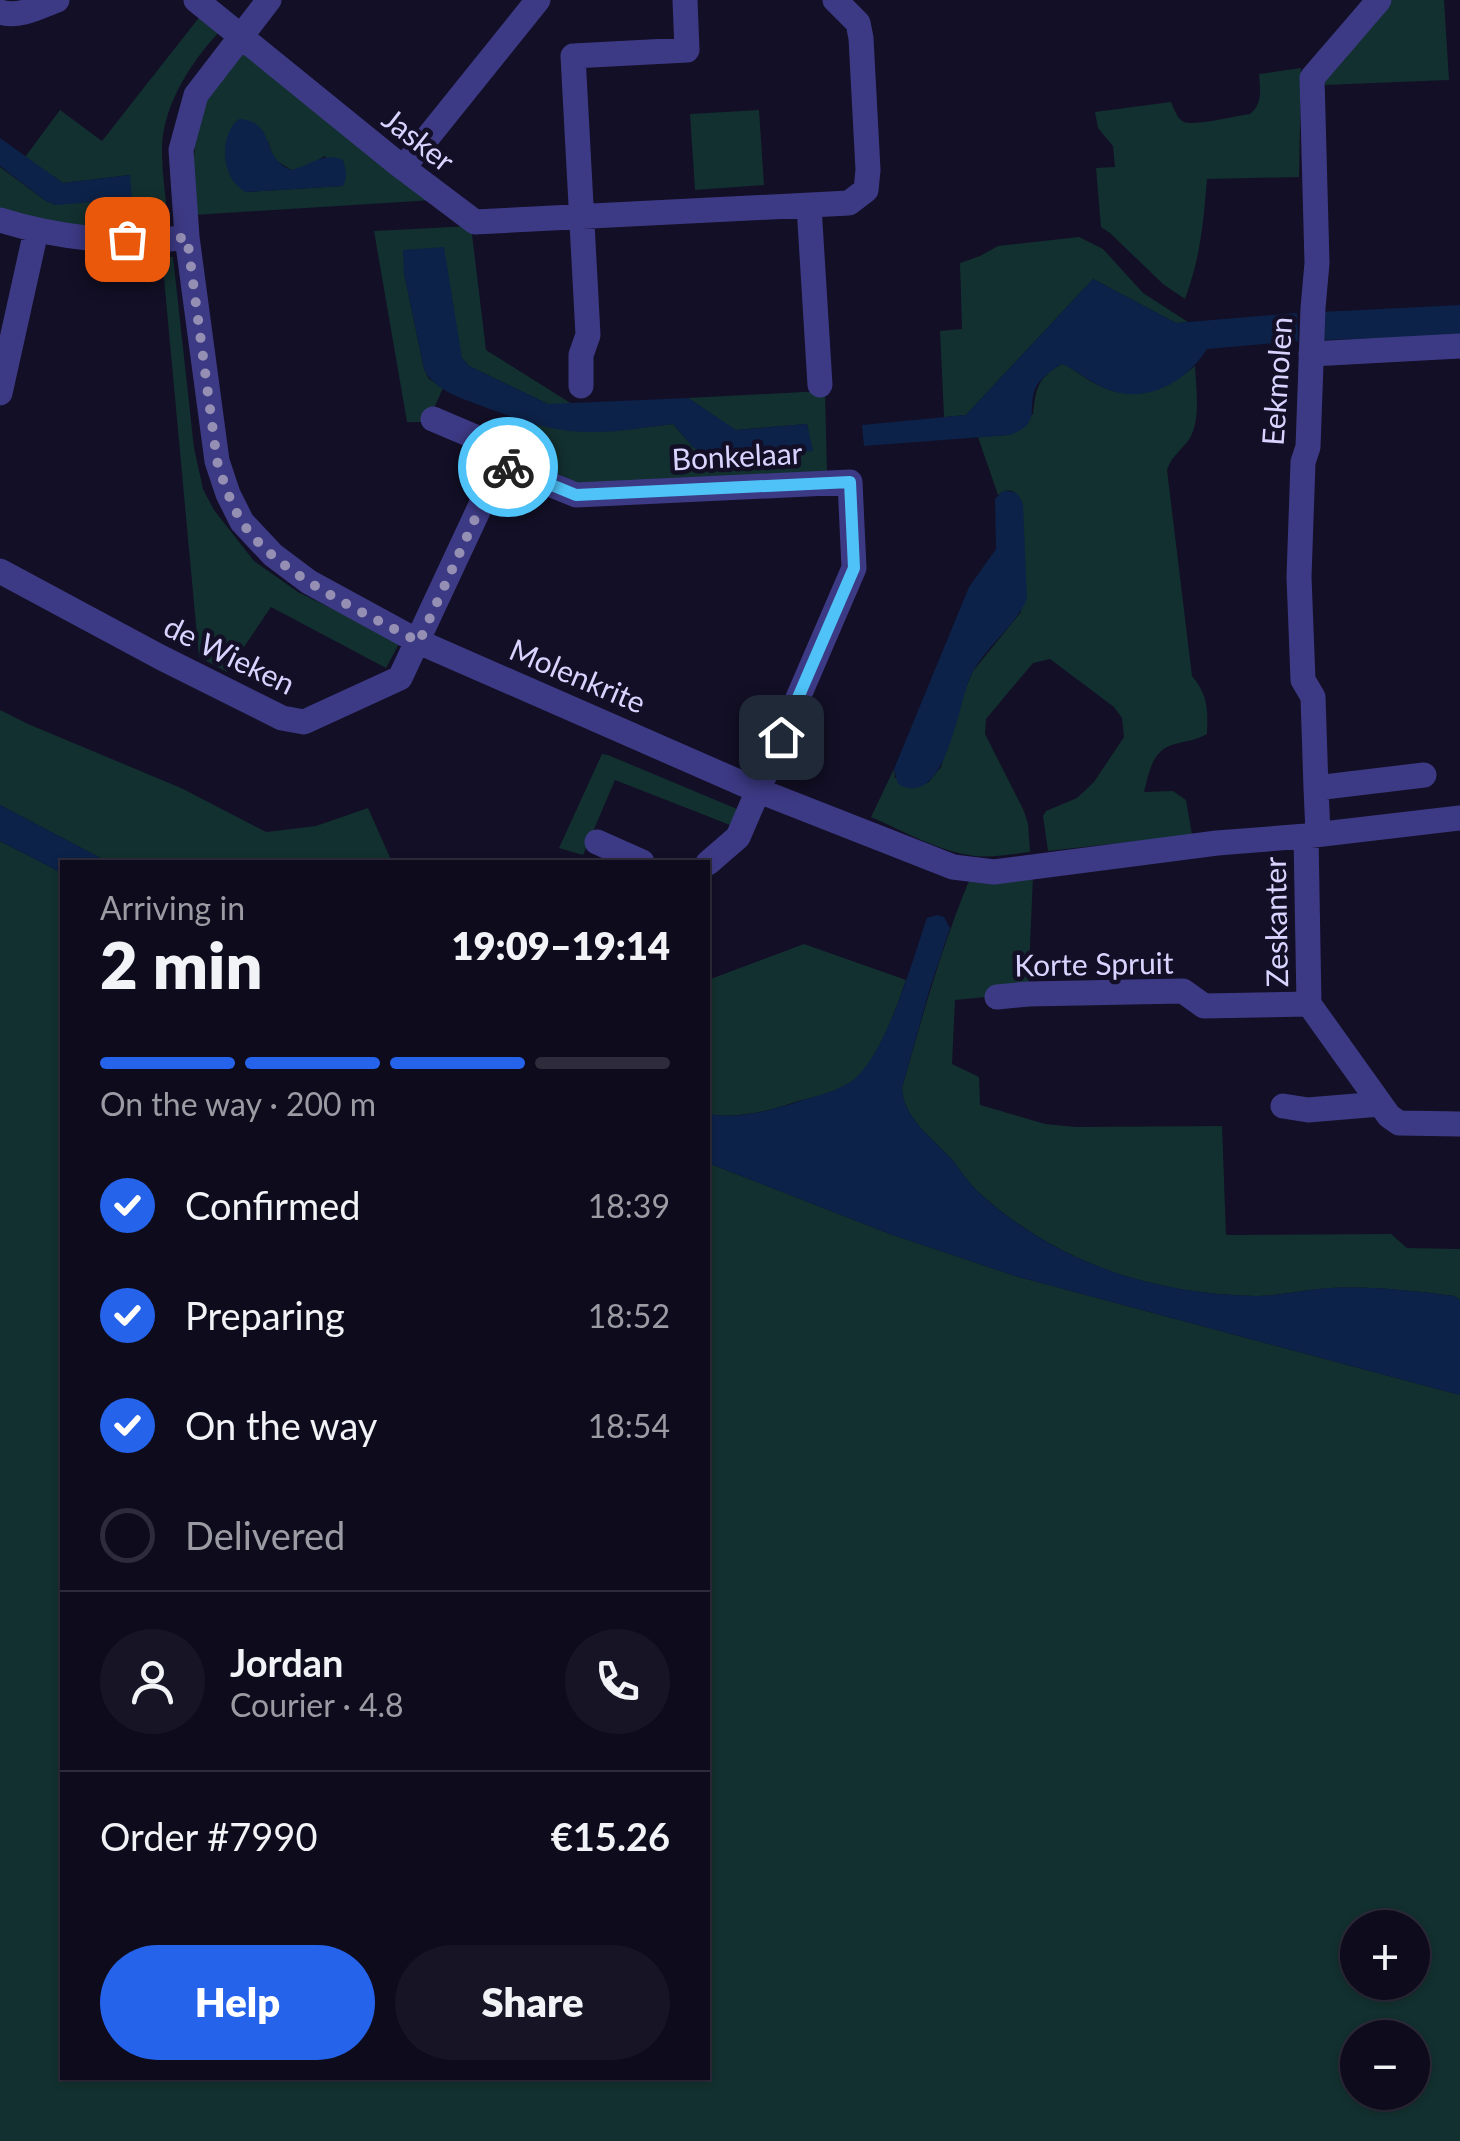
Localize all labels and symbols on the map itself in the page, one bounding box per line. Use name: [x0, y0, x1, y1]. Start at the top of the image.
street label: Jasker: [376, 100, 462, 178]
pin: [85, 197, 170, 282]
street label: Eekmolen: [1254, 315, 1298, 447]
courier: [458, 417, 558, 517]
street label: Bonkelaar: [671, 434, 803, 476]
street label: de Wieken: [159, 607, 301, 701]
street label: Molenkrite: [505, 630, 651, 720]
pin: [739, 695, 824, 780]
street label: Zeskanter: [1256, 856, 1294, 987]
street label: Korte Spruit: [1014, 944, 1174, 982]

